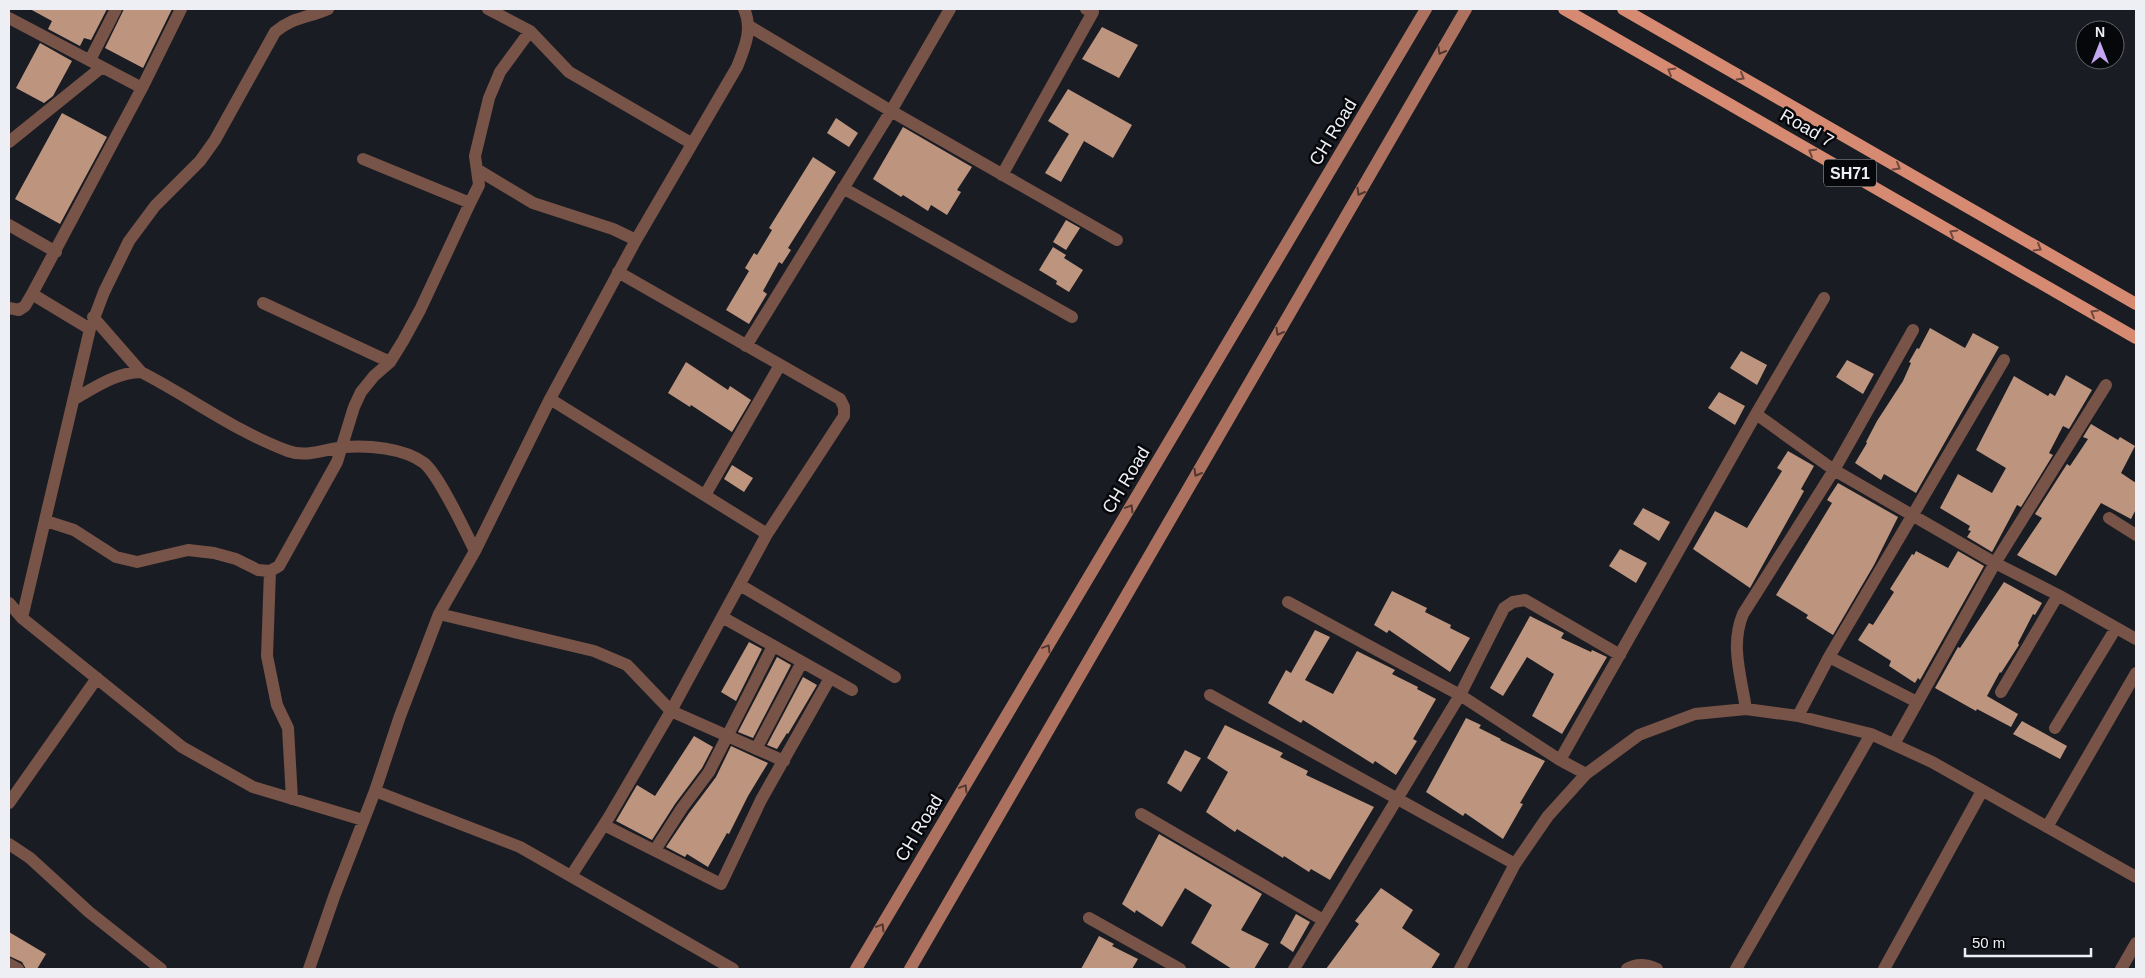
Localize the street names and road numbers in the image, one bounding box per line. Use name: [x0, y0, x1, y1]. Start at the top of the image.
street label: CH Road: [1305, 95, 1361, 169]
street label: Road 7: [1777, 105, 1837, 151]
road number: SH71: [1824, 160, 1876, 187]
street label: CH Road: [1098, 443, 1154, 517]
street label: CH Road: [891, 791, 947, 865]

